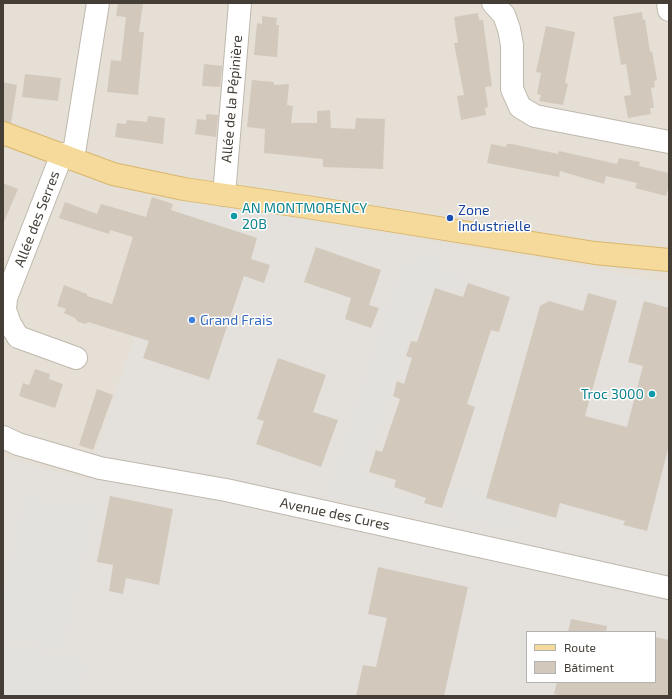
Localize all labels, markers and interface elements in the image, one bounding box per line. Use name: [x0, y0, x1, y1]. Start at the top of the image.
street label: Allée de la Pépinière: [218, 34, 246, 164]
street label: Allée des Serres: [11, 168, 63, 270]
place label: AN MONTMORENCY 20B: [242, 200, 367, 232]
place label: Zone Industrielle: [458, 202, 531, 234]
marker: AN MONTMORENCY 20B: [229, 211, 239, 221]
marker: Zone Industrielle: [445, 213, 455, 223]
place label: Grand Frais: [200, 312, 273, 328]
marker: Grand Frais: [187, 315, 197, 325]
place label: Troc 3000: [581, 386, 644, 402]
marker: Troc 3000: [647, 389, 657, 399]
street label: Avenue des Cures: [279, 494, 391, 534]
legend: [526, 631, 656, 683]
text: Route: [564, 640, 596, 654]
text: Bâtiment: [564, 660, 614, 674]

